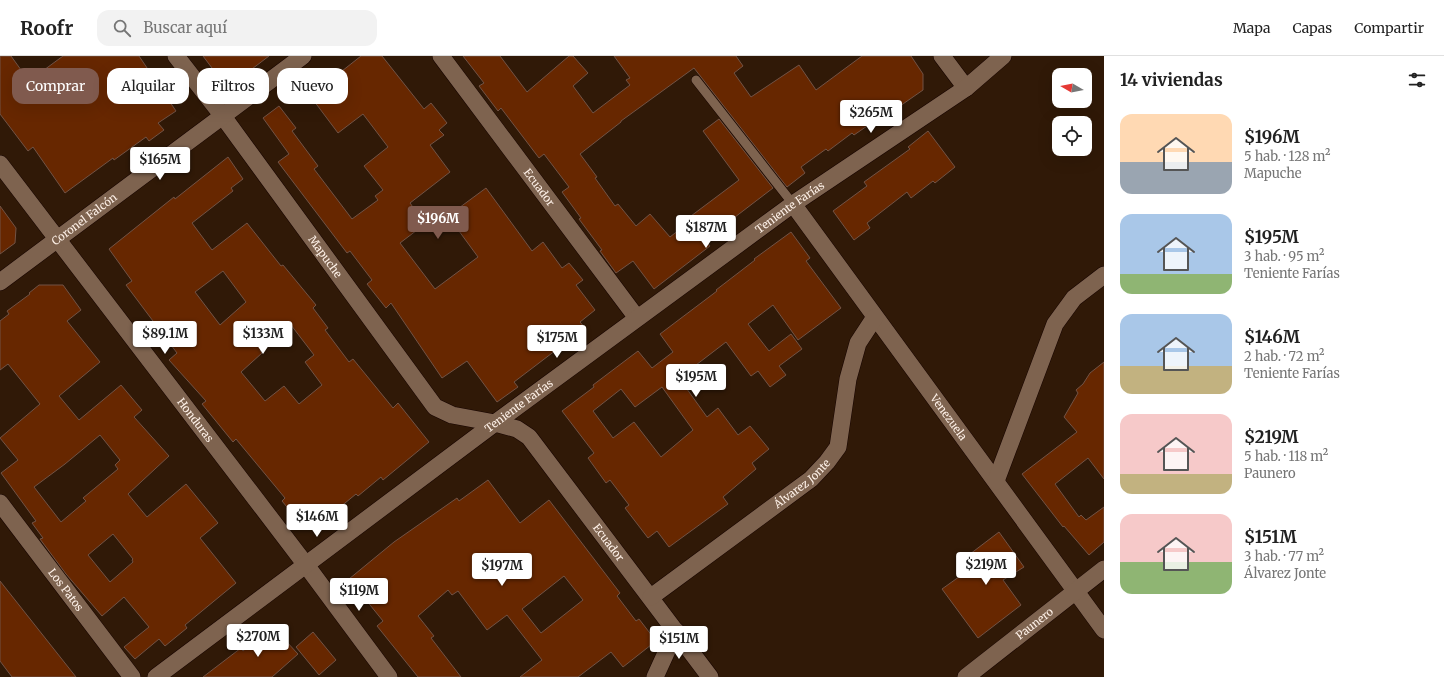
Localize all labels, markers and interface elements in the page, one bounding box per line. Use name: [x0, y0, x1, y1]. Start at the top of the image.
search box: [97, 10, 377, 46]
text: Roofr: [20, 16, 73, 40]
icon: search: [111, 17, 133, 39]
text: Buscar aquí: [143, 18, 227, 37]
text: Mapa: [1233, 19, 1270, 37]
text: Capas: [1292, 19, 1332, 37]
text: Compartir: [1354, 19, 1424, 37]
chip: Comprar: [12, 68, 99, 104]
chip: Alquilar: [107, 68, 189, 104]
chip: Filtros: [197, 68, 269, 104]
chip: Nuevo: [277, 68, 348, 104]
north arrow: [1052, 68, 1092, 108]
map controls: [1052, 68, 1092, 156]
text: 14 viviendas: [1120, 69, 1223, 91]
icon: filters: [1406, 69, 1428, 91]
pin: $265M: [843, 100, 899, 134]
text: $265M: [849, 104, 893, 121]
button: locate: [1052, 116, 1092, 156]
text: $196M: [1244, 126, 1300, 148]
icon: home: [1152, 130, 1200, 178]
pin: $165M: [132, 147, 188, 181]
text: 5 hab. · 128 m²: [1244, 148, 1330, 165]
text: $165M: [139, 151, 181, 168]
text: Mapuche: [1244, 165, 1302, 182]
street label: Ecuador: [521, 166, 558, 209]
street label: Teniente Farías: [753, 178, 827, 236]
street label: Coronel Falcón: [49, 190, 120, 248]
pin: $196M: [410, 206, 466, 240]
text: $196M: [417, 210, 459, 227]
pin: $187M: [678, 215, 734, 249]
text: $187M: [685, 219, 727, 236]
text: $195M: [1244, 226, 1299, 248]
icon: home: [1152, 230, 1200, 278]
street label: Mapuche: [305, 233, 345, 281]
text: 3 hab. · 95 m²: [1244, 248, 1324, 265]
text: Teniente Farías: [1244, 265, 1340, 282]
pin: $89.1M: [132, 321, 198, 355]
pin: $133M: [235, 321, 291, 355]
text: $89.1M: [142, 325, 188, 342]
text: $133M: [242, 325, 284, 342]
pin: $175M: [529, 325, 585, 359]
text: $146M: [1244, 326, 1300, 348]
text: $175M: [536, 329, 578, 346]
icon: home: [1152, 330, 1200, 378]
text: 2 hab. · 72 m²: [1244, 348, 1324, 365]
pin: $195M: [668, 364, 724, 398]
text: Teniente Farías: [1244, 365, 1340, 382]
text: $195M: [675, 368, 717, 385]
street label: Teniente Farías: [482, 376, 556, 435]
street label: Venezuela: [927, 391, 970, 443]
street label: Honduras: [174, 395, 217, 445]
text: $219M: [1244, 426, 1299, 448]
icon: home: [1152, 430, 1200, 478]
text: 5 hab. · 118 m²: [1244, 448, 1328, 465]
street label: Álvarez Jonte: [770, 456, 833, 512]
text: Paunero: [1244, 465, 1296, 482]
pin: $146M: [289, 504, 345, 538]
text: $146M: [296, 508, 338, 525]
street label: Ecuador: [590, 521, 627, 564]
text: $151M: [1244, 526, 1297, 548]
icon: home: [1152, 530, 1200, 578]
text: 3 hab. · 77 m²: [1244, 548, 1324, 565]
pin: $219M: [958, 552, 1014, 586]
pin: $197M: [474, 553, 530, 587]
text: $219M: [965, 556, 1007, 573]
text: $197M: [481, 557, 523, 574]
text: Álvarez Jonte: [1244, 565, 1326, 582]
street label: Los Patos: [45, 566, 87, 614]
pin: $119M: [331, 578, 387, 612]
text: $119M: [339, 582, 379, 599]
street label: Paunero: [1013, 604, 1056, 642]
pin: $270M: [230, 624, 286, 658]
pin: $151M: [651, 626, 707, 660]
text: $270M: [236, 628, 280, 645]
text: $151M: [659, 630, 699, 647]

